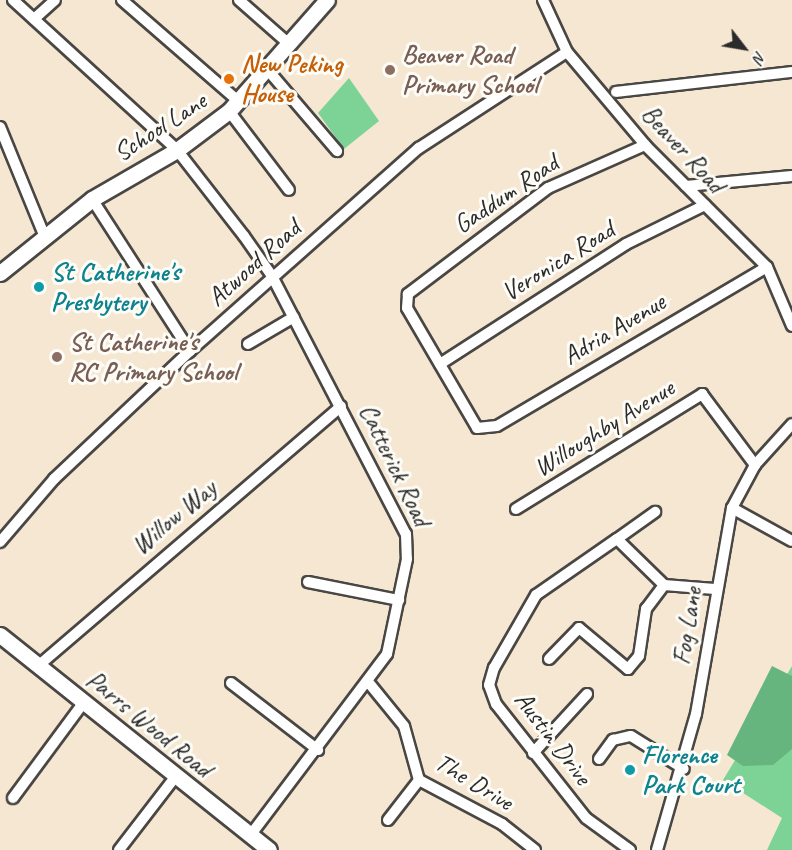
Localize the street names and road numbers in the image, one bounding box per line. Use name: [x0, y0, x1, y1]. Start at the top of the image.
street label: School Lane: [108, 85, 212, 169]
street label: Beaver Road: [635, 99, 731, 199]
street label: Gaddum Road: [448, 148, 564, 240]
street label: Atwood Road: [201, 213, 307, 313]
street label: Veronica Road: [496, 214, 620, 308]
street label: Adria Avenue: [557, 286, 671, 372]
street label: Willoughby Avenue: [528, 373, 680, 483]
street label: Catterick Road: [352, 399, 438, 531]
street label: Willow Way: [125, 473, 223, 561]
street label: Fog Lane: [665, 585, 709, 667]
street label: Parrs Wood Road: [80, 664, 218, 784]
street label: Austin Drive: [508, 685, 598, 791]
street label: The Drive: [429, 746, 519, 818]

